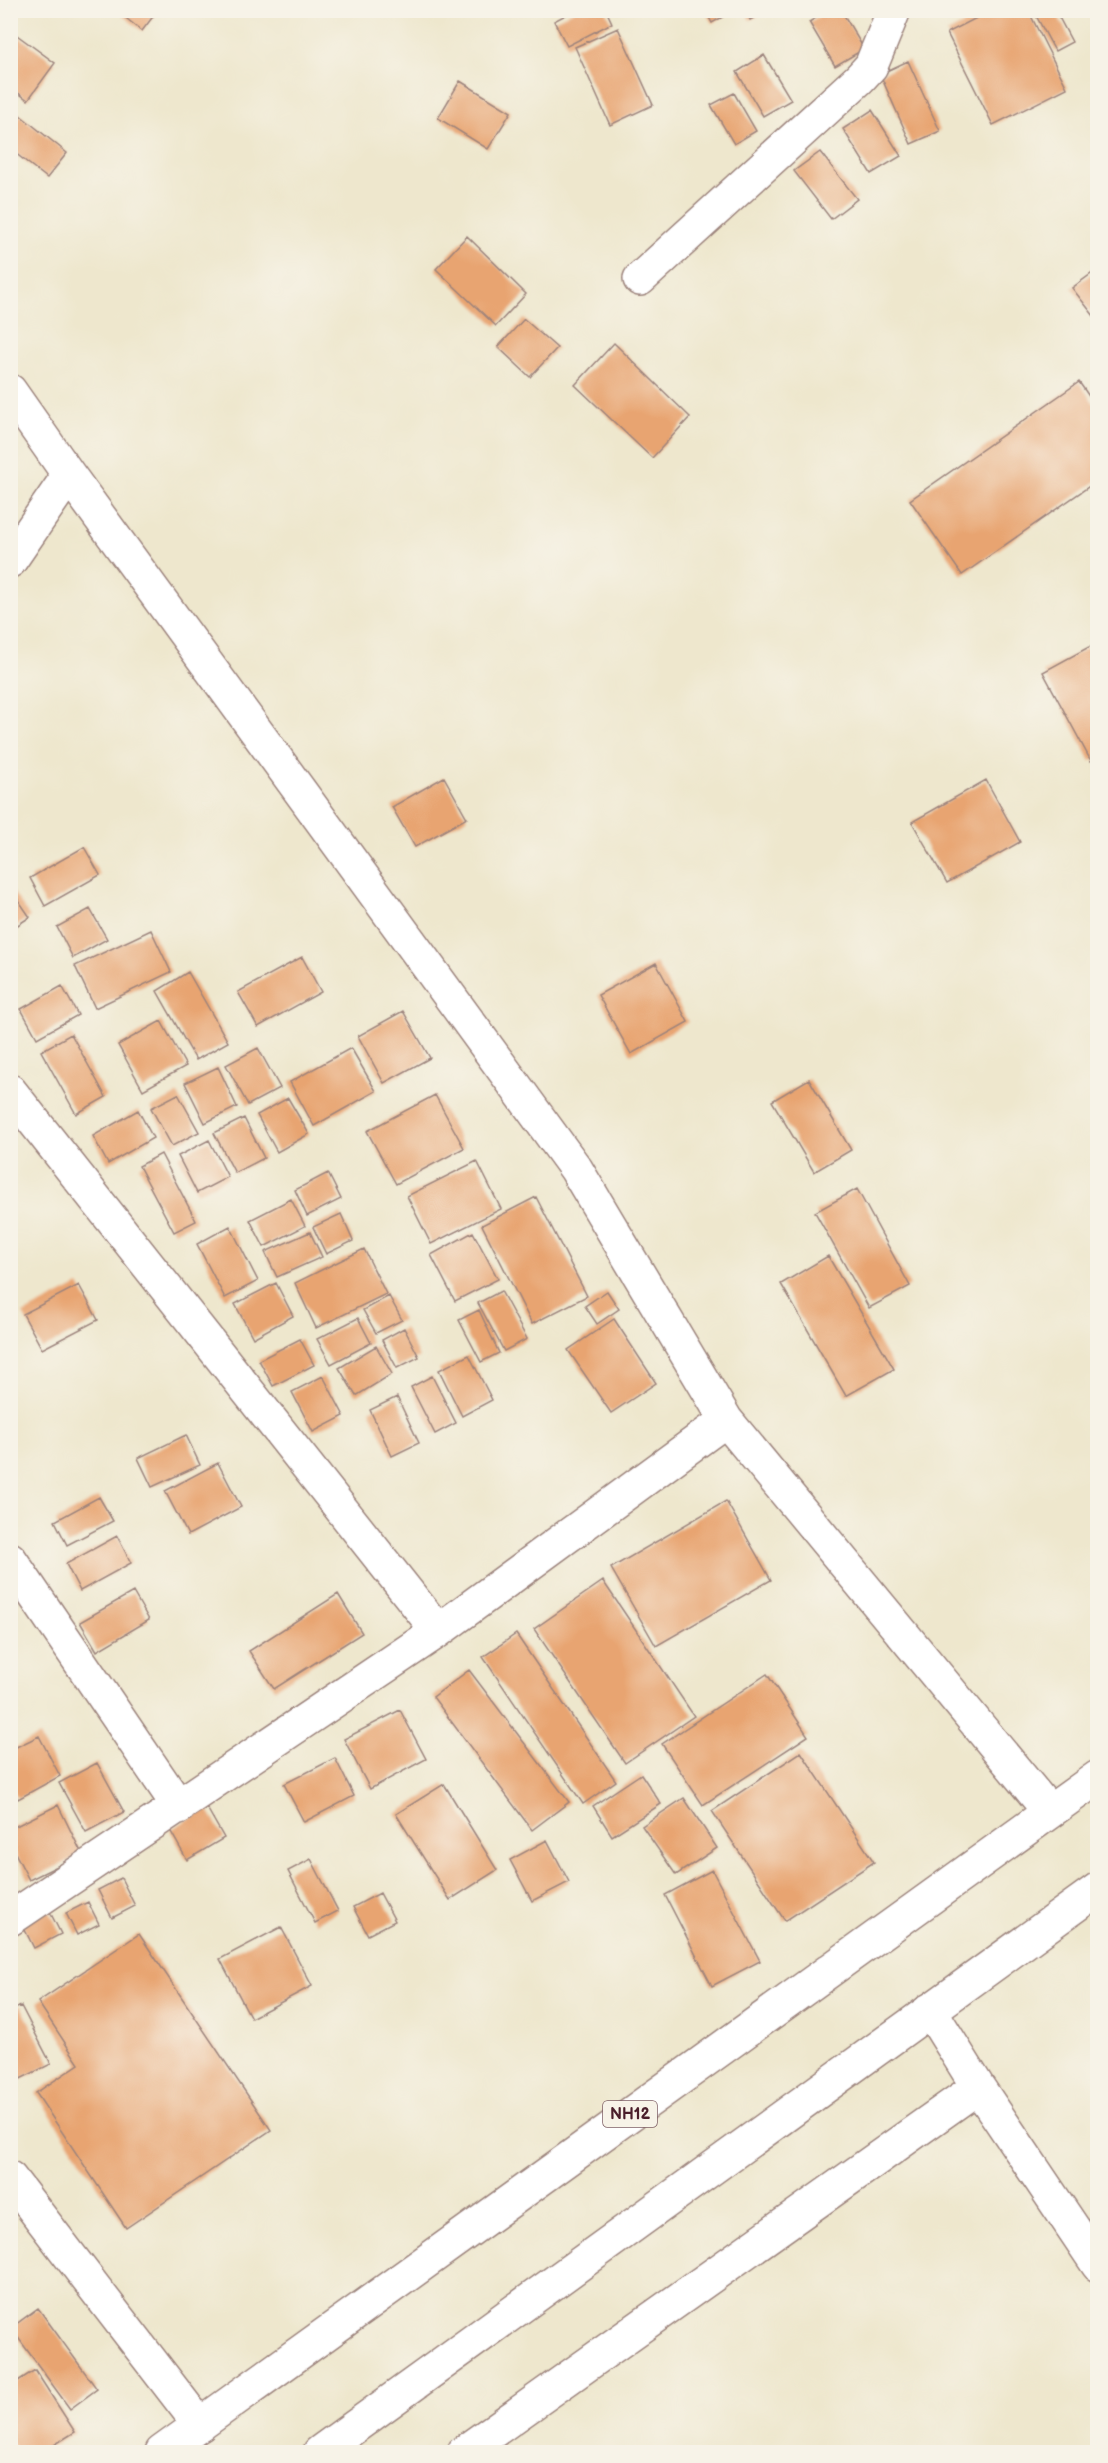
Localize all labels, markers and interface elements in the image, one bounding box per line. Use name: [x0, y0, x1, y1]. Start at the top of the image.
road number: NH12: [603, 2101, 657, 2127]

